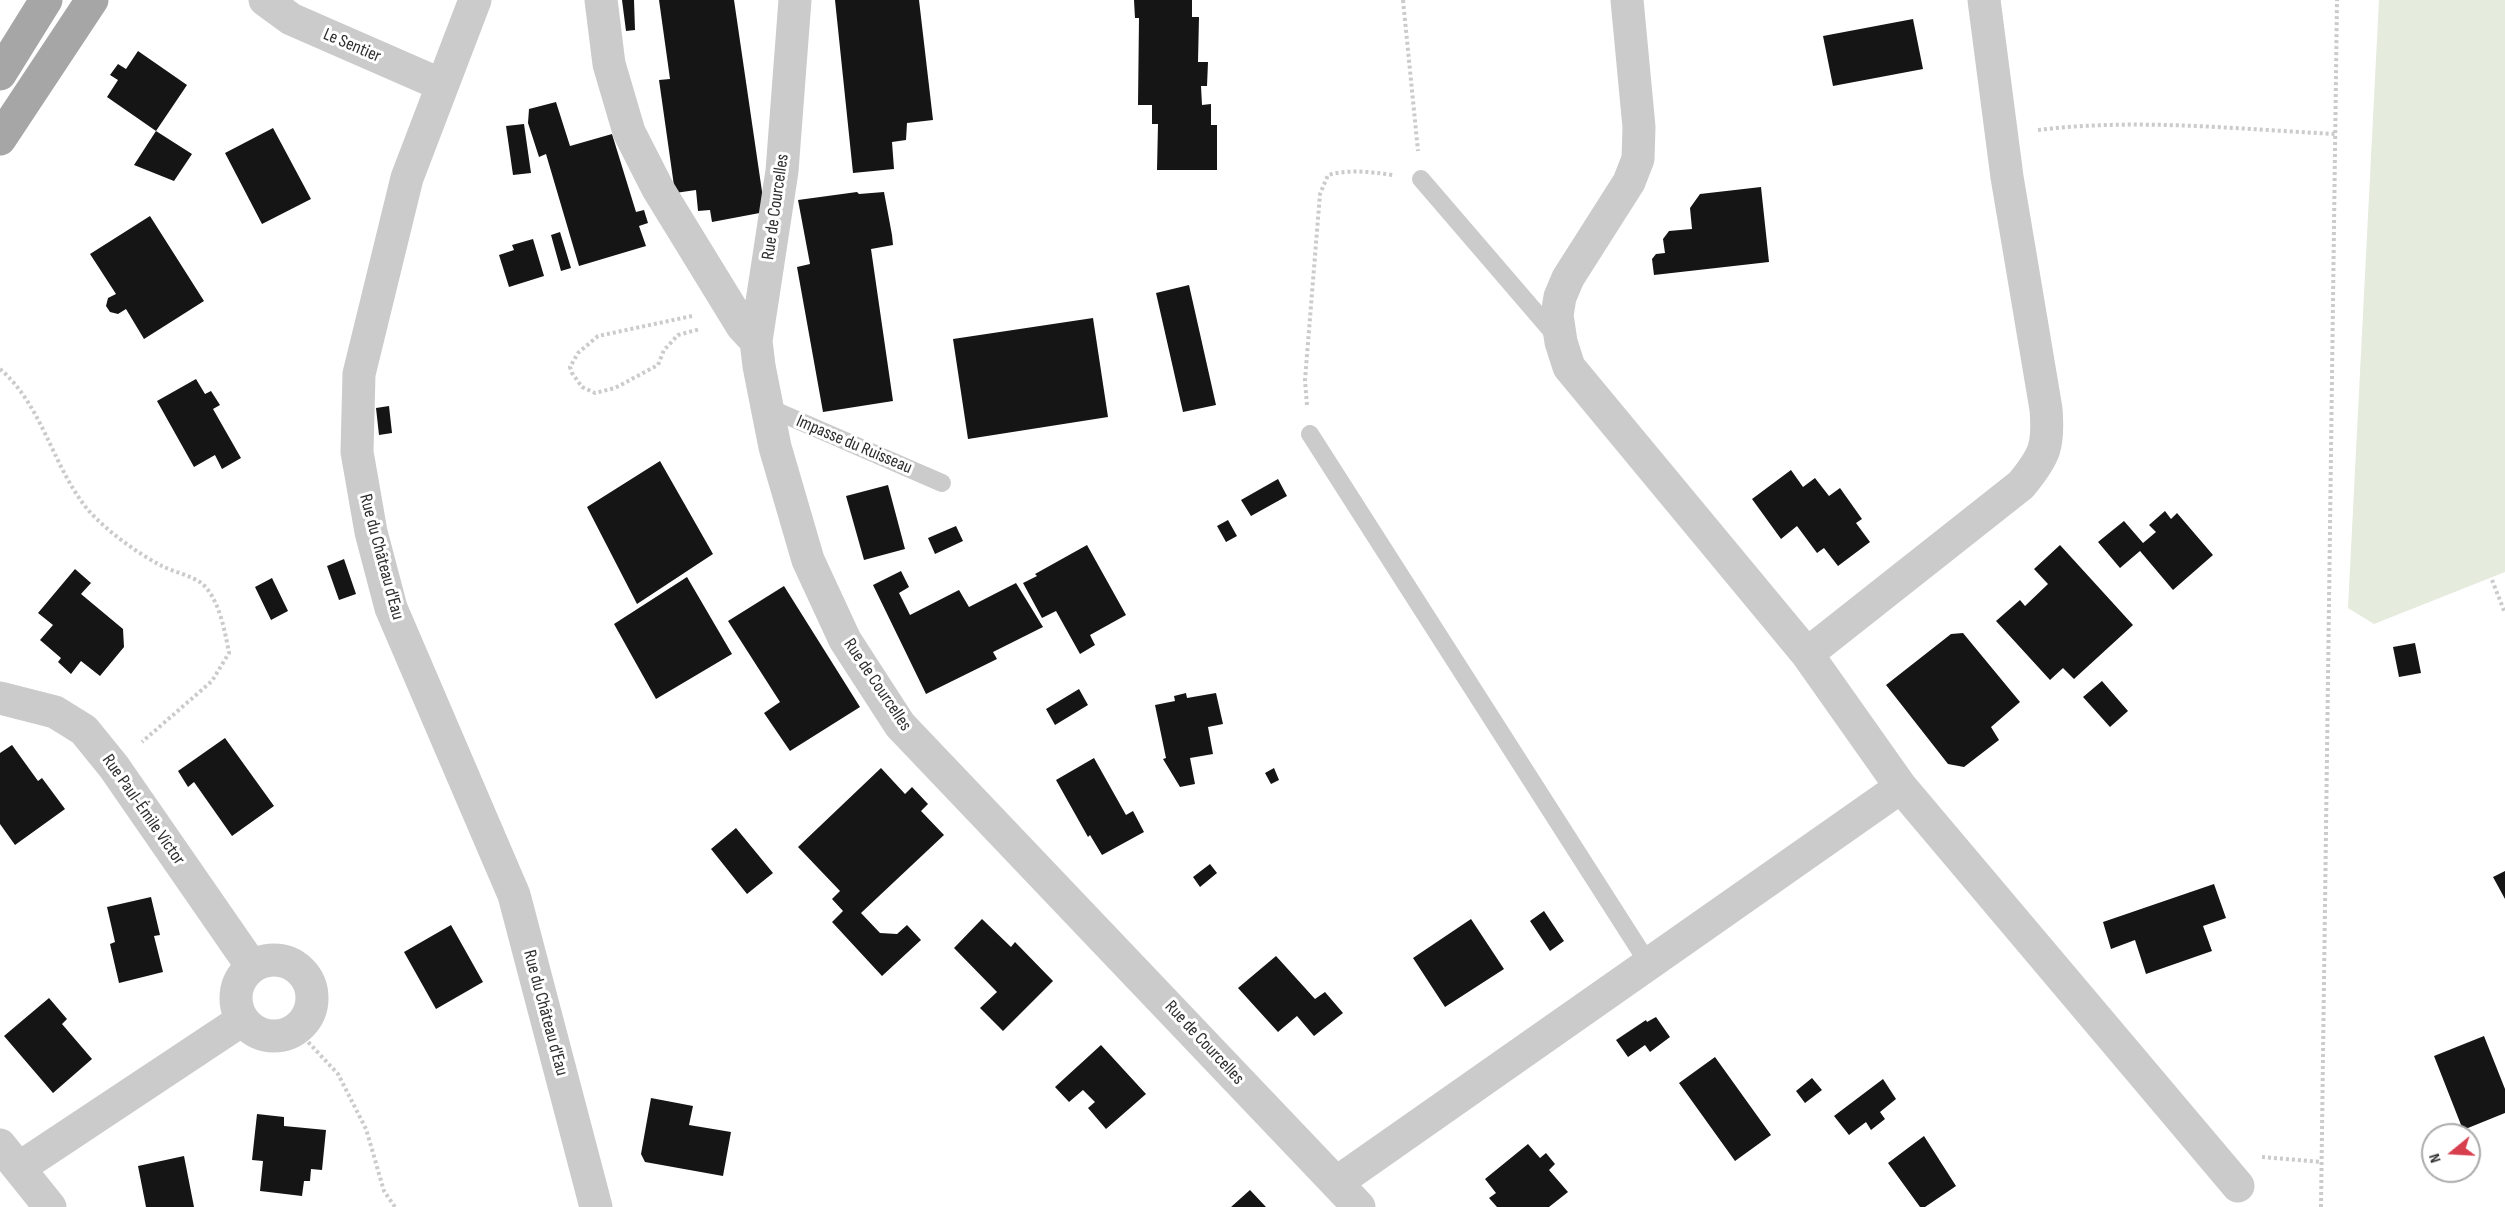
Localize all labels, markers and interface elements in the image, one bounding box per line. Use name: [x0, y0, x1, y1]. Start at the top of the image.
street label: Le Sentier: [320, 24, 384, 68]
street label: Rue de Courcelles: [758, 153, 794, 261]
street label: Impasse du Ruisseau: [793, 411, 915, 479]
street label: Rue du Château d'Eau: [354, 492, 408, 622]
street label: Rue de Courcelles: [838, 635, 916, 735]
street label: Rue Paul-Émile Victor: [97, 751, 189, 869]
street label: Rue du Château d'Eau: [518, 948, 572, 1078]
street label: Rue de Courcelles: [1160, 997, 1248, 1089]
north arrow: [2421, 1123, 2481, 1183]
text: N: [2425, 1151, 2446, 1165]

